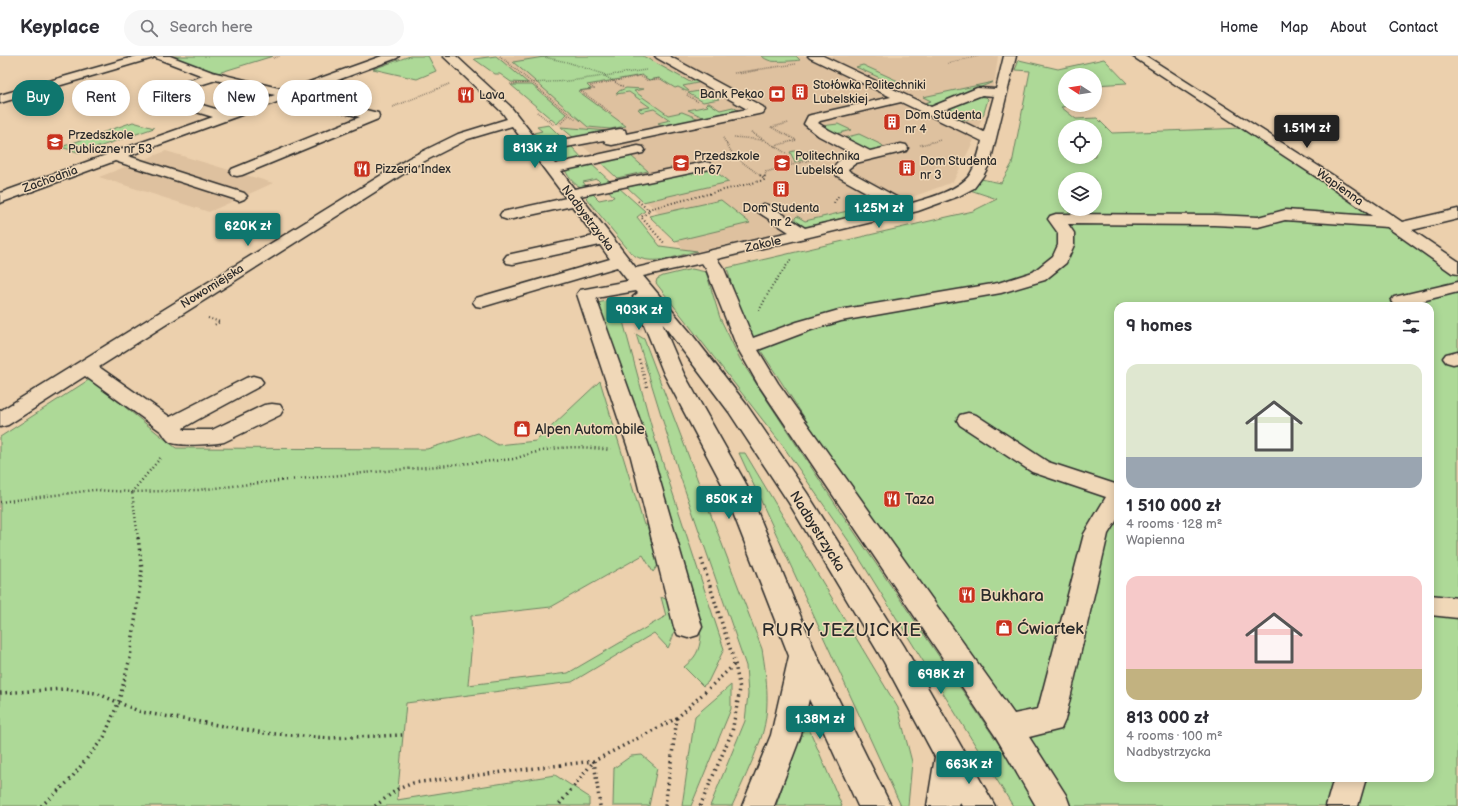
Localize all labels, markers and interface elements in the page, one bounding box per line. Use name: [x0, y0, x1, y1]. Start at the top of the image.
search box: [124, 10, 404, 46]
text: Keyplace: [20, 16, 100, 39]
icon: search: [138, 17, 160, 39]
text: Search here: [170, 18, 253, 37]
text: Home: [1220, 19, 1258, 36]
text: Map: [1280, 19, 1308, 36]
text: About: [1330, 19, 1367, 36]
text: Contact: [1389, 19, 1438, 36]
north arrow: [1058, 68, 1102, 112]
map controls: [1058, 68, 1102, 216]
place label: Stołówka Politechniki Lubelskiej: [813, 78, 926, 107]
chip: Buy: [12, 80, 64, 116]
chip: Rent: [72, 80, 130, 116]
chip: Filters: [138, 80, 205, 116]
chip: New: [213, 80, 269, 116]
chip: Apartment: [277, 80, 372, 116]
building icon: Stołówka Politechniki Lubelskiej: [790, 82, 810, 102]
bank icon: Bank Pekao: [767, 84, 787, 104]
restaurant icon: Lava: [456, 85, 476, 105]
place label: Bank Pekao: [700, 87, 764, 102]
place label: Lava: [479, 88, 505, 103]
place label: Dom Studenta nr 4: [905, 108, 982, 137]
building icon: Dom Studenta nr 4: [882, 112, 902, 132]
pin: 1.51M zł: [1266, 115, 1348, 149]
button: locate: [1058, 120, 1102, 164]
text: 1.51M zł: [1283, 120, 1331, 136]
place label: Przedszkole Publiczne nr 53: [68, 128, 152, 157]
school or university icon: Przedszkole Publiczne nr 53: [45, 132, 65, 152]
pin: 813K zł: [498, 135, 572, 169]
text: 813K zł: [513, 140, 557, 156]
place label: Przedszkole nr 67: [694, 149, 760, 178]
place label: Politechnika Lubelska: [795, 149, 860, 178]
school or university icon: Przedszkole nr 67: [671, 153, 691, 173]
school or university icon: Politechnika Lubelska: [772, 153, 792, 173]
place label: Dom Studenta nr 3: [920, 154, 997, 183]
building icon: Dom Studenta nr 3: [897, 158, 917, 178]
restaurant icon: Pizzeria Index: [352, 159, 372, 179]
place label: Pizzeria Index: [375, 162, 451, 177]
street label: Zachodnia: [20, 163, 80, 197]
street label: Wapienna: [1313, 166, 1366, 209]
button: layers: [1058, 172, 1102, 216]
building icon: Dom Studenta nr 2: [771, 179, 791, 199]
street label: Nadbystrzycka: [558, 182, 617, 254]
pin: 1.25M zł: [838, 195, 920, 229]
text: 1.25M zł: [854, 200, 904, 216]
place label: Dom Studenta nr 2: [743, 201, 820, 230]
pin: 620K zł: [211, 213, 285, 247]
text: 620K zł: [224, 218, 272, 234]
street label: Zakole: [743, 233, 783, 256]
street label: Nowomiejska: [178, 261, 247, 312]
pin: 903K zł: [602, 297, 676, 331]
text: 903K zł: [615, 302, 663, 318]
icon: filters: [1400, 315, 1422, 337]
text: 9 homes: [1126, 316, 1192, 336]
icon: home: [1238, 390, 1310, 462]
shop icon: Alpen Automobile: [512, 419, 532, 439]
place label: Alpen Automobile: [535, 421, 645, 438]
pin: 850K zł: [692, 486, 766, 520]
street label: Nadbystrzycka: [786, 488, 849, 575]
restaurant icon: Taza: [882, 489, 902, 509]
text: 850K zł: [705, 491, 753, 507]
place label: Taza: [905, 491, 934, 508]
text: 1 510 000 zł: [1126, 496, 1221, 516]
text: 4 rooms · 128 m²: [1126, 516, 1222, 532]
text: Wapienna: [1126, 532, 1185, 548]
restaurant icon: Bukhara: [957, 585, 977, 605]
place label: Bukhara: [980, 586, 1044, 606]
icon: home: [1238, 602, 1310, 674]
shop icon: Ćwiartek: [994, 618, 1014, 638]
place label: Ćwiartek: [1017, 618, 1084, 639]
district label: RURY JEZUICKIE: [762, 620, 922, 641]
pin: 698K zł: [904, 661, 978, 695]
text: 698K zł: [917, 666, 965, 682]
pin: 1.38M zł: [779, 706, 861, 740]
text: 813 000 zł: [1126, 708, 1209, 728]
text: 1.38M zł: [795, 711, 845, 727]
text: 4 rooms · 100 m²: [1126, 728, 1223, 744]
text: Nadbystrzycka: [1126, 744, 1211, 760]
pin: 663K zł: [932, 751, 1006, 785]
text: 663K zł: [945, 756, 993, 772]

